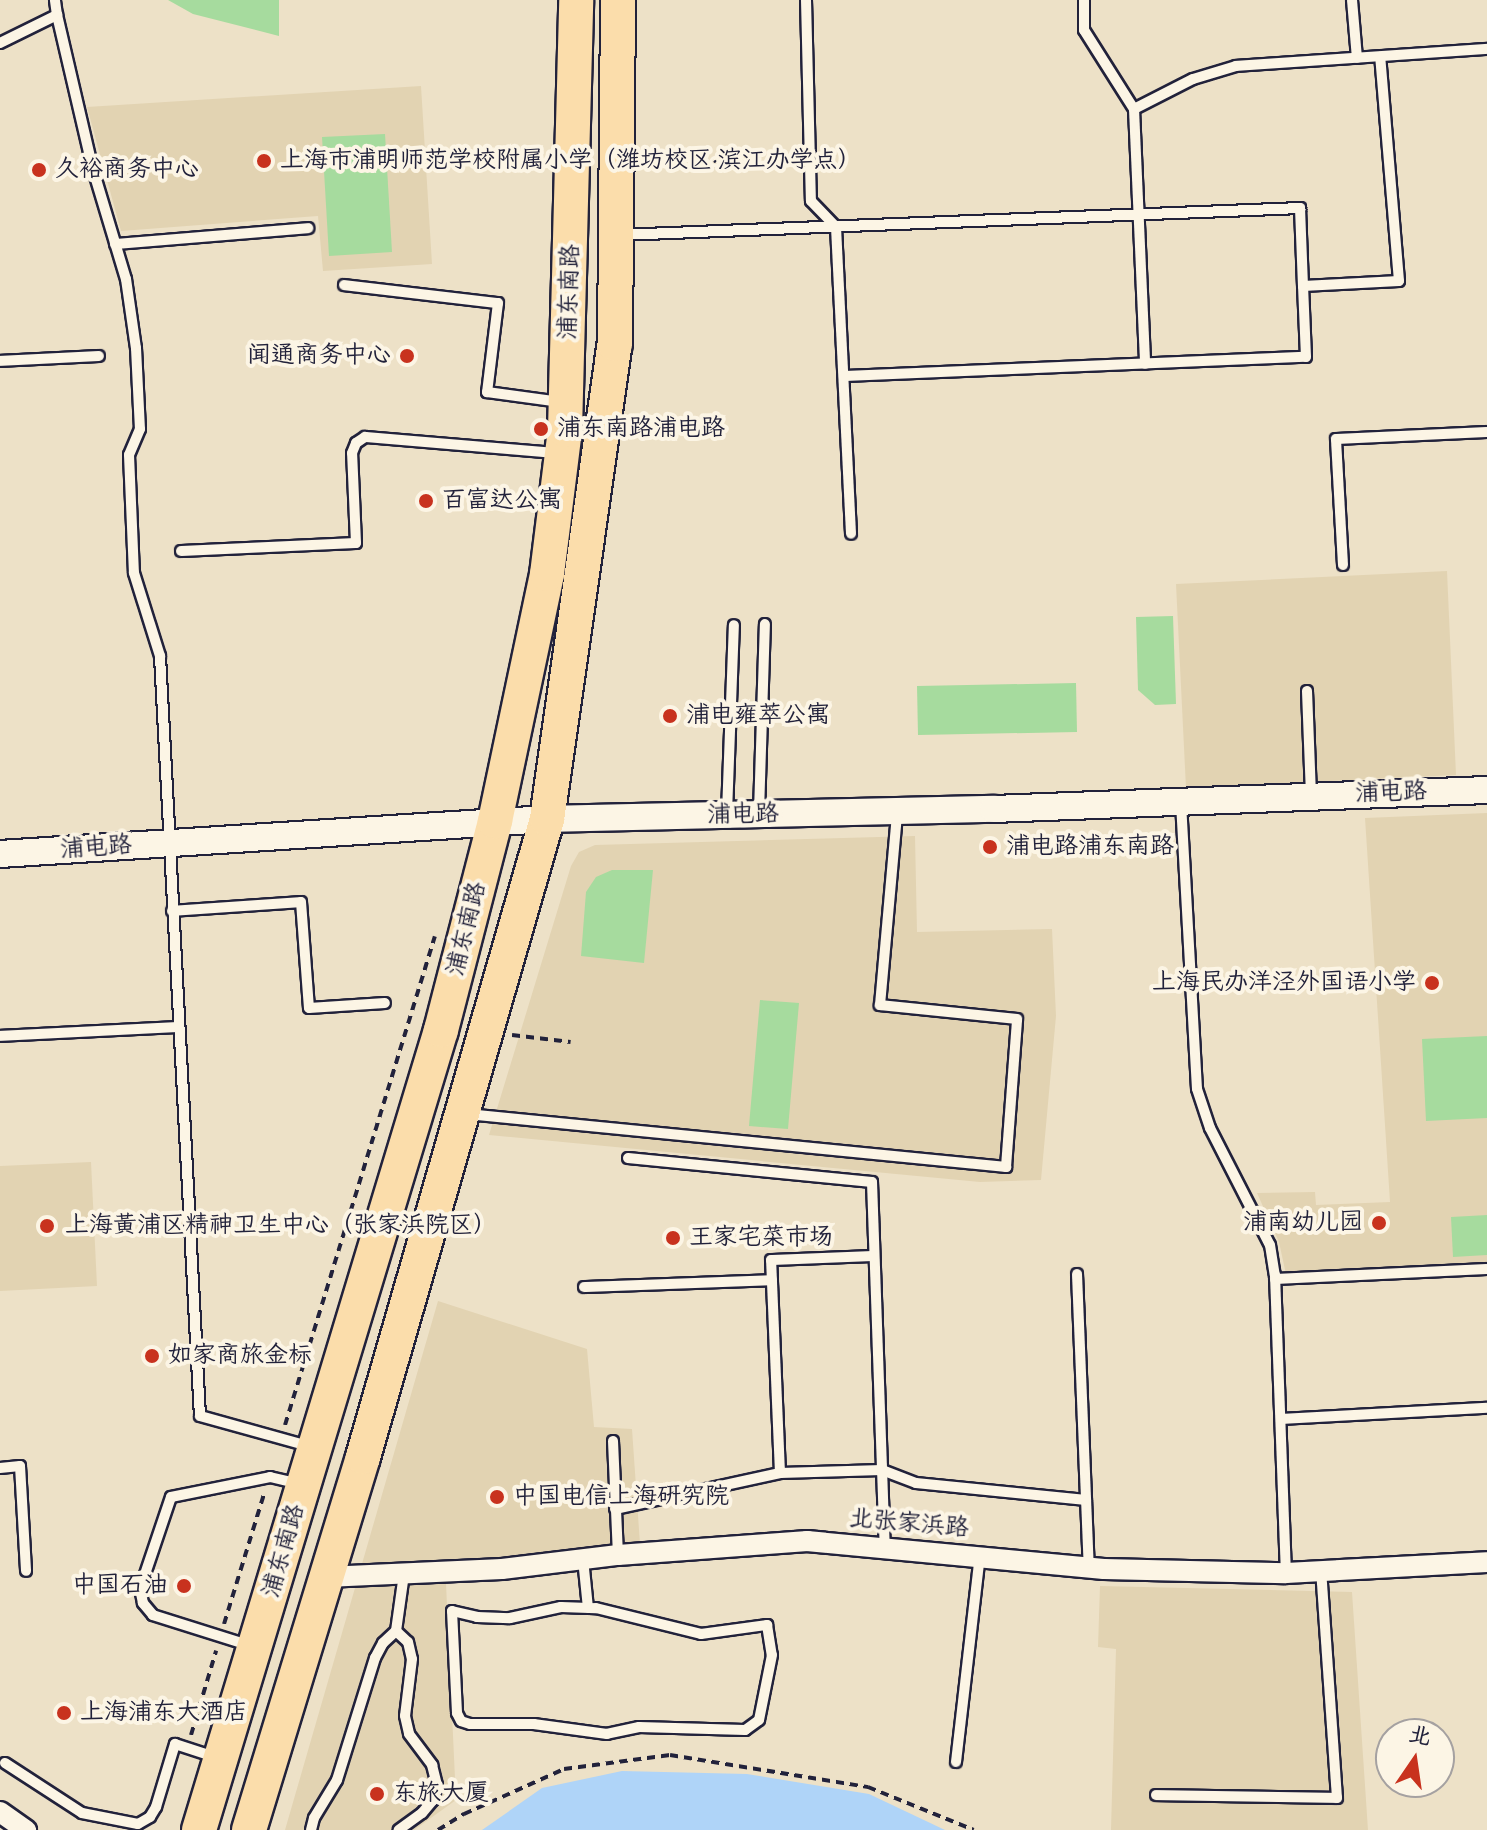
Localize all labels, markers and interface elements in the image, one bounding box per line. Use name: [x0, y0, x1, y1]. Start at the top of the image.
place label: 上海市浦明师范学校附属小学（潍坊校区·滨江办学点）: [280, 147, 861, 175]
marker: 上海市浦明师范学校附属小学（潍坊校区·滨江办学点）: [255, 152, 273, 170]
place label: 久裕商务中心: [55, 156, 199, 184]
marker: 久裕商务中心: [30, 161, 48, 179]
street label: 浦东南路: [554, 244, 586, 340]
place label: 闻通商务中心: [247, 342, 391, 370]
marker: 闻通商务中心: [398, 347, 416, 365]
place label: 浦东南路浦电路: [557, 415, 725, 443]
marker: 浦东南路浦电路: [532, 420, 550, 438]
place label: 百富达公寓: [442, 487, 562, 515]
marker: 百富达公寓: [417, 492, 435, 510]
place label: 浦电雍萃公寓: [686, 702, 830, 730]
marker: 浦电雍萃公寓: [661, 707, 679, 725]
street label: 浦电路: [1355, 777, 1427, 809]
street label: 浦电路: [707, 800, 779, 830]
street label: 浦电路: [59, 831, 133, 865]
place label: 浦电路浦东南路: [1006, 833, 1174, 861]
marker: 浦电路浦东南路: [981, 838, 999, 856]
street label: 浦东南路: [441, 879, 493, 979]
place label: 上海民办洋泾外国语小学: [1152, 969, 1416, 997]
marker: 上海民办洋泾外国语小学: [1423, 974, 1441, 992]
place label: 浦南幼儿园: [1243, 1209, 1363, 1237]
place label: 上海黄浦区精神卫生中心（张家浜院区）: [65, 1212, 497, 1240]
marker: 浦南幼儿园: [1370, 1214, 1388, 1232]
marker: 上海黄浦区精神卫生中心（张家浜院区）: [36, 1215, 58, 1237]
place label: 王家宅菜市场: [689, 1224, 833, 1252]
marker: 王家宅菜市场: [664, 1229, 682, 1247]
place label: 如家商旅金标: [168, 1342, 312, 1370]
marker: 如家商旅金标: [143, 1347, 161, 1365]
place label: 中国电信上海研究院: [513, 1483, 729, 1511]
marker: 中国电信上海研究院: [488, 1488, 506, 1506]
street label: 浦东南路: [257, 1501, 311, 1601]
street label: 北张家浜路: [848, 1504, 970, 1544]
place label: 中国石油: [72, 1572, 168, 1600]
marker: 中国石油: [175, 1577, 193, 1595]
place label: 上海浦东大酒店: [80, 1699, 248, 1727]
marker: 上海浦东大酒店: [55, 1704, 73, 1722]
north arrow: [1375, 1718, 1455, 1798]
text: 北: [1406, 1720, 1434, 1753]
place label: 东旅大厦: [393, 1780, 489, 1808]
marker: 东旅大厦: [368, 1785, 386, 1803]

